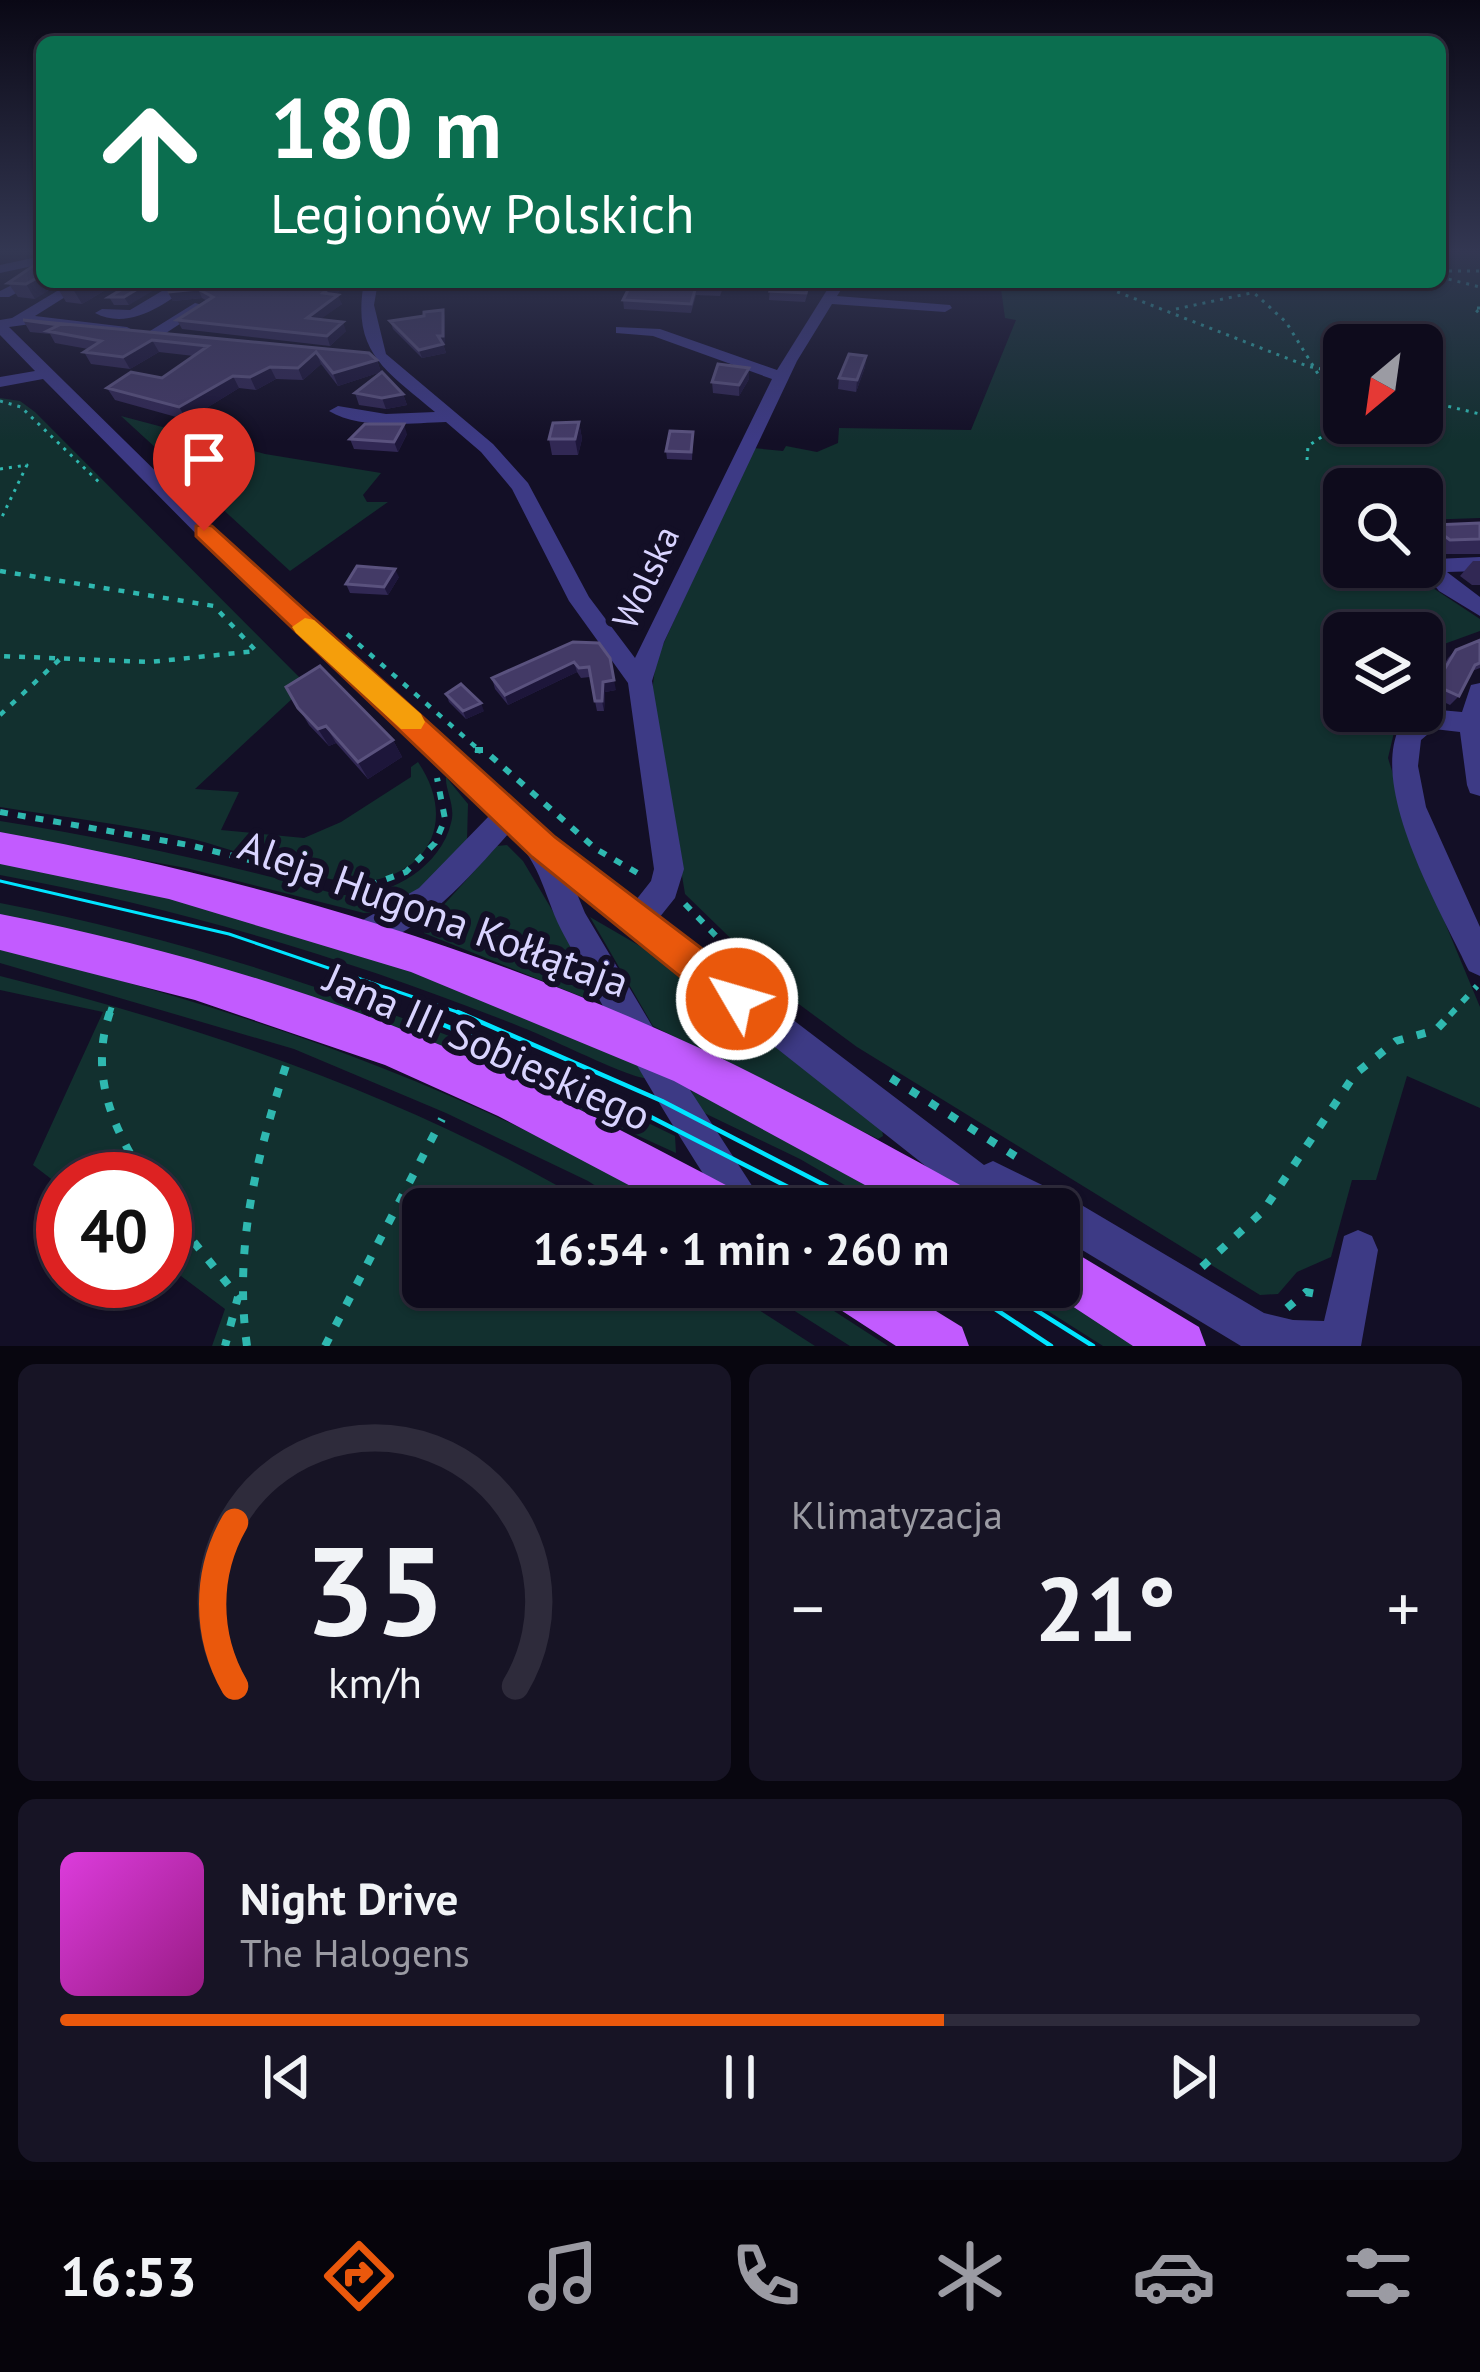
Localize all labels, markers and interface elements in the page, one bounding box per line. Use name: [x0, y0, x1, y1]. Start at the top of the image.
text: 180 m: [270, 72, 502, 181]
icon: ahead: [72, 84, 228, 240]
text: Legionów Polskich: [270, 178, 695, 248]
north arrow: [1323, 324, 1443, 444]
map controls: [1323, 324, 1443, 732]
pin: [153, 408, 255, 531]
icon: arrive: [171, 426, 237, 492]
button: search: [1323, 468, 1443, 588]
street label: Wolska: [601, 518, 689, 636]
button: layers: [1323, 612, 1443, 732]
street label: Aleja Hugona Kołłątaja: [231, 817, 637, 1009]
position arrow: [674, 936, 800, 1062]
street label: Jana III Sobieskiego: [315, 949, 660, 1143]
speed limit sign: 40: [36, 1152, 192, 1308]
text: 16:54 · 1 min · 260 m: [533, 1219, 949, 1277]
text: Klimatyzacja: [791, 1489, 1003, 1540]
text: 35: [304, 1508, 445, 1669]
text: 21°: [1035, 1549, 1176, 1666]
text: −: [791, 1565, 824, 1650]
text: +: [1387, 1565, 1420, 1650]
text: km/h: [327, 1653, 422, 1709]
text: Night Drive: [240, 1869, 458, 1927]
text: The Halogens: [240, 1927, 470, 1978]
icon: previous: [254, 2044, 320, 2110]
icon: pause: [707, 2044, 773, 2110]
icon: next: [1160, 2044, 1226, 2110]
icon: directions: [317, 2234, 401, 2318]
icon: music: [521, 2234, 605, 2318]
icon: phone: [724, 2234, 808, 2318]
icon: climate: [928, 2234, 1012, 2318]
icon: car: [1132, 2234, 1216, 2318]
icon: filters: [1336, 2234, 1420, 2318]
text: 16:53: [60, 2241, 197, 2311]

